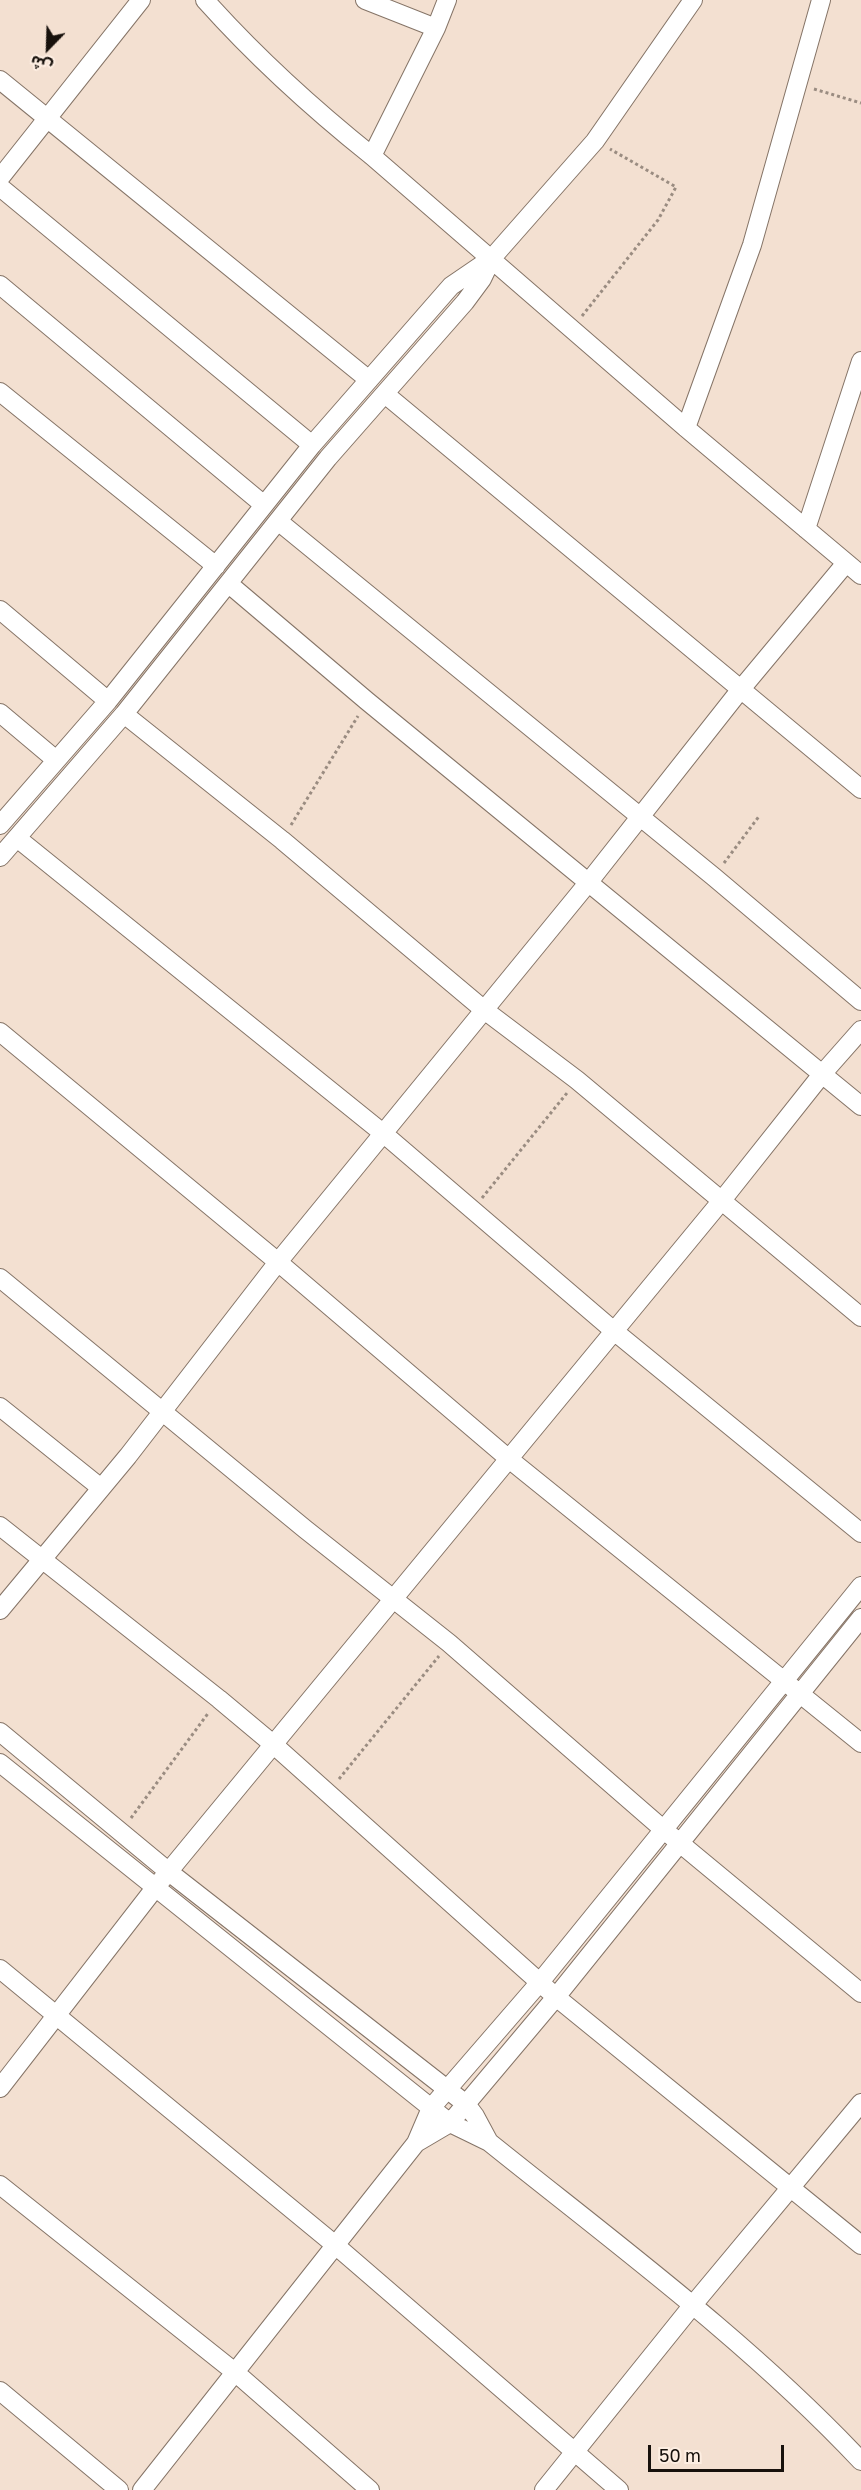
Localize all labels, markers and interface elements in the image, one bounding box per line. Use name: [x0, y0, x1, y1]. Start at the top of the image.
north arrow: [18, 18, 78, 78]
text: ش: [27, 51, 55, 78]
scale bar: [651, 2433, 788, 2471]
text: 50 m: [659, 2444, 701, 2466]

